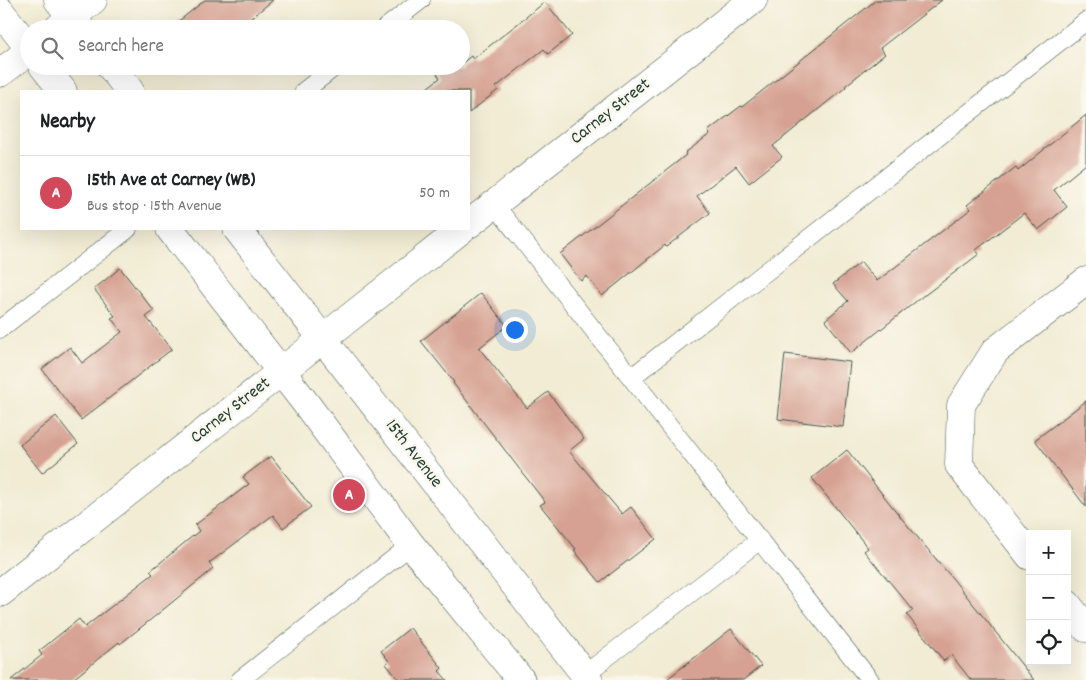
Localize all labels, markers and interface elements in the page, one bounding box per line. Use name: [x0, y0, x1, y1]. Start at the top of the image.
search box: [20, 20, 470, 75]
icon: search: [38, 34, 66, 62]
text: Search here: [78, 34, 164, 61]
street label: Carney Street: [566, 73, 657, 151]
text: Nearby: [40, 108, 95, 138]
text: 15th Ave at Carney (WB): [87, 168, 255, 195]
text: A: [52, 182, 60, 205]
text: 50 m: [419, 182, 450, 205]
text: Bus stop · 15th Avenue: [87, 195, 222, 218]
your location: [502, 317, 528, 343]
street label: Carney Street: [186, 372, 277, 450]
street label: 15th Avenue: [378, 415, 448, 493]
pin: A: [333, 476, 365, 514]
map controls: [1026, 530, 1071, 665]
button: +: [1026, 530, 1071, 575]
button: −: [1026, 575, 1071, 620]
button: locate: [1026, 620, 1071, 665]

